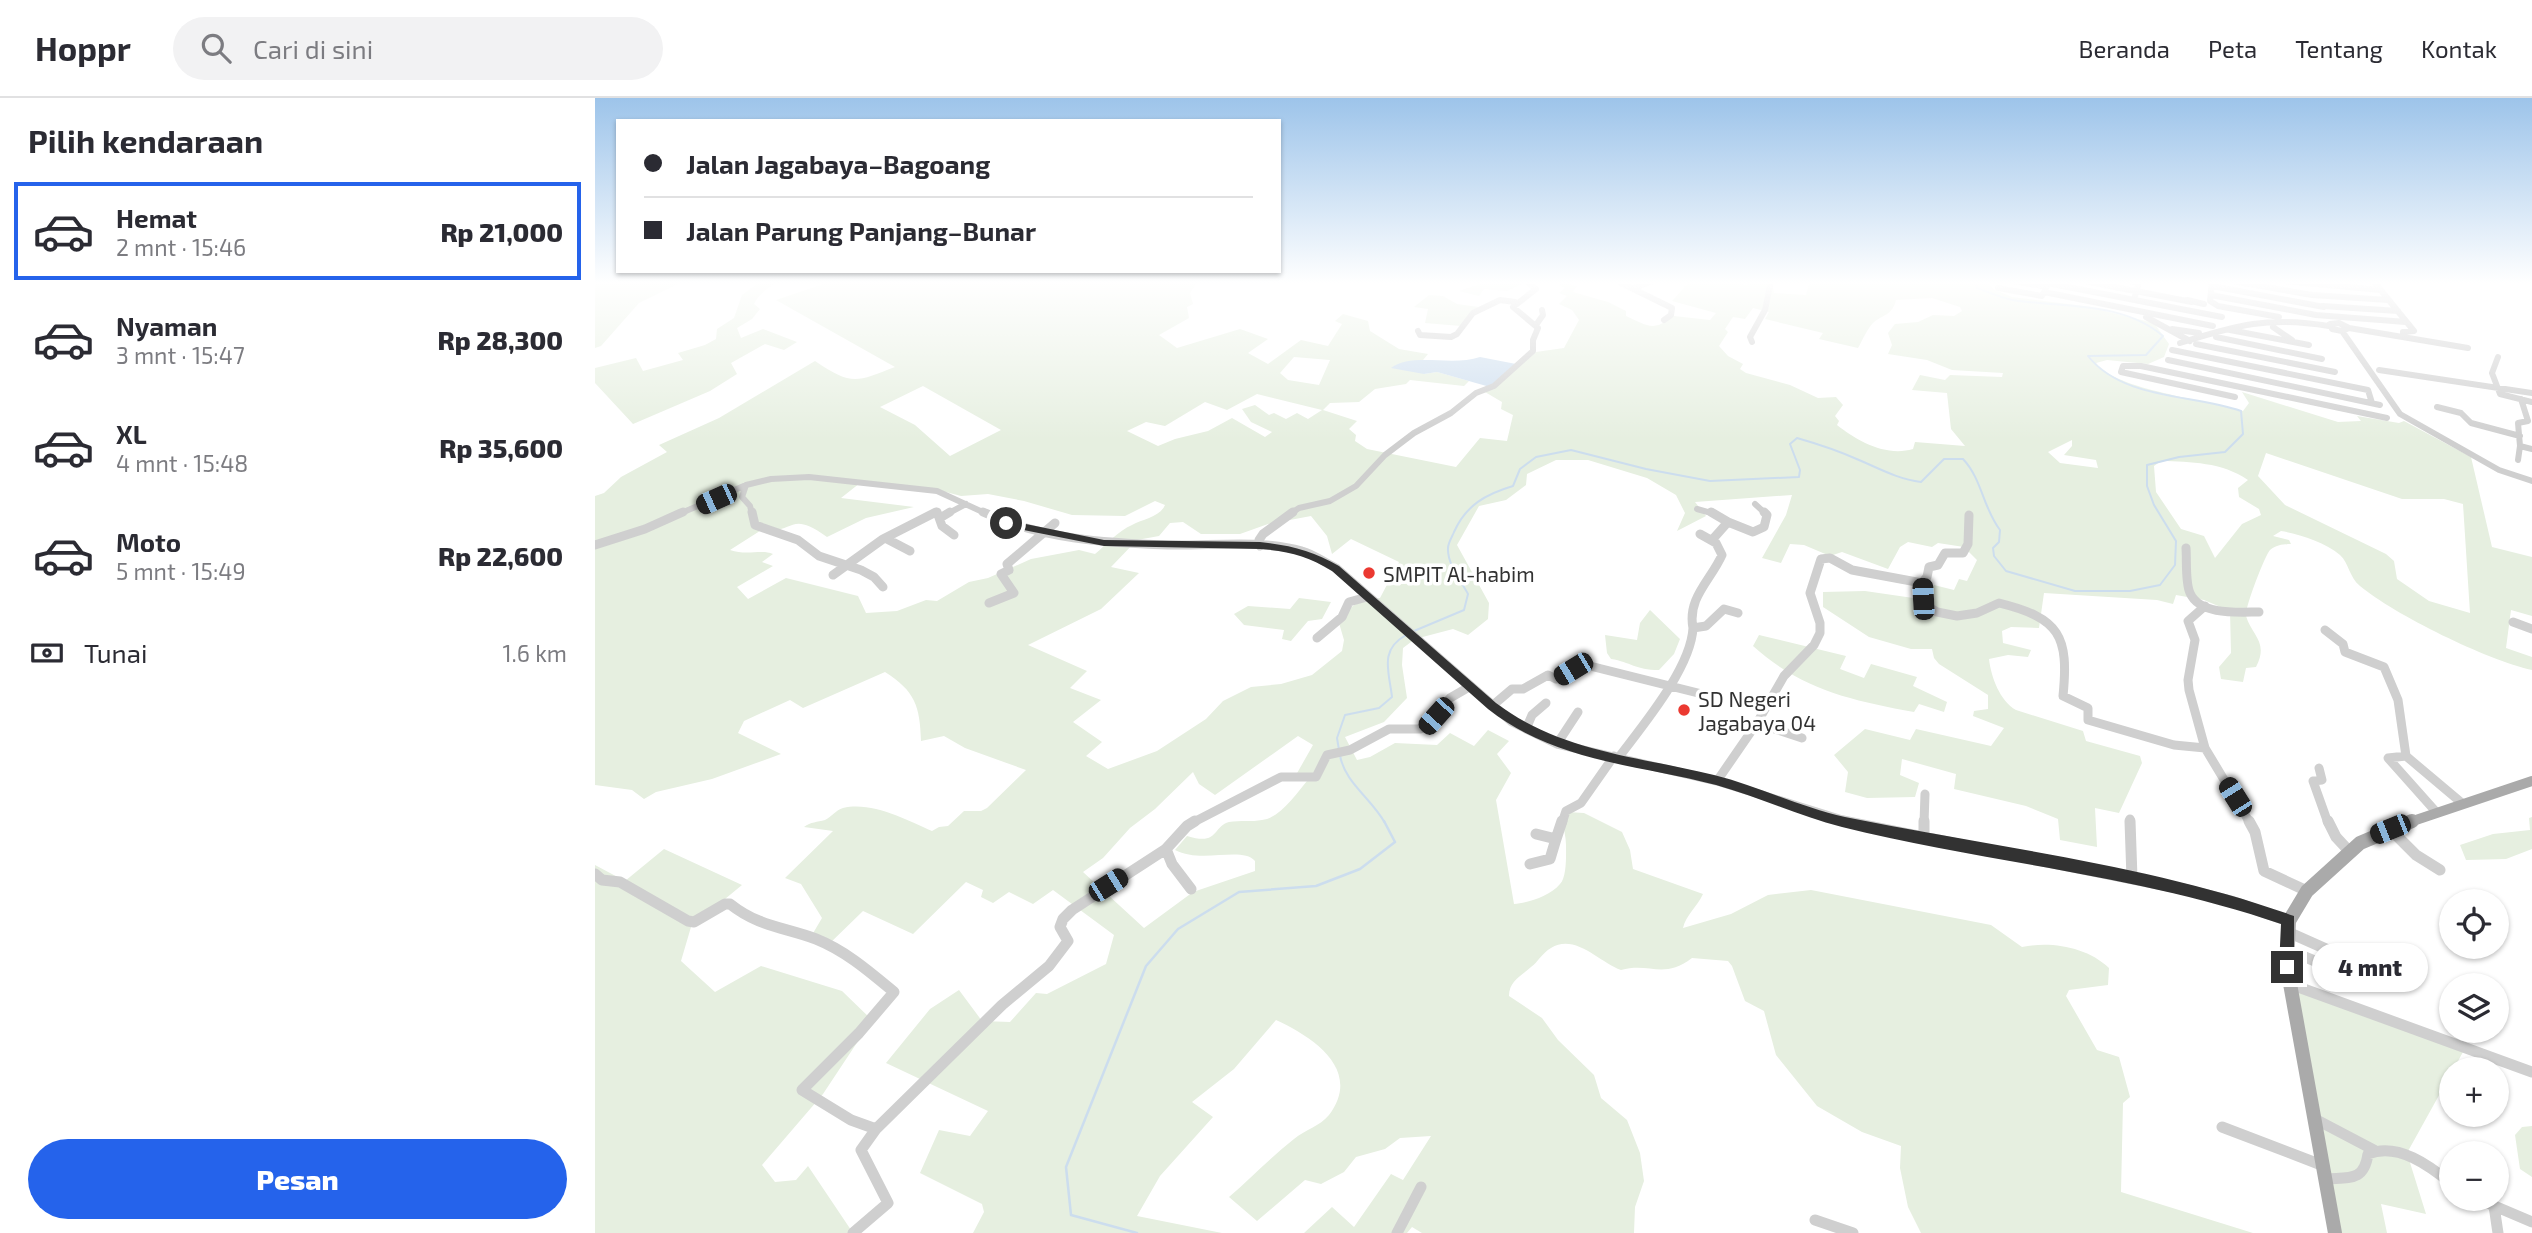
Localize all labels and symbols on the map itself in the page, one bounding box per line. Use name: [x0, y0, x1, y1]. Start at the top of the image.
car: [693, 481, 740, 517]
route start: [990, 507, 1022, 539]
place label: SMPIT Al-habim: [1383, 561, 1535, 586]
marker: SMPIT Al-habim: [1361, 565, 1377, 581]
car: [1912, 577, 1935, 621]
car: [1550, 649, 1597, 689]
place label: SD Negeri Jagabaya 04: [1698, 686, 1816, 735]
car: [1415, 693, 1458, 739]
marker: SD Negeri Jagabaya 04: [1676, 702, 1692, 718]
car: [2215, 774, 2256, 820]
car: [2367, 811, 2414, 847]
car: [1085, 865, 1132, 905]
callout: 4 mnt: [2311, 942, 2427, 992]
route end: [2271, 951, 2303, 983]

